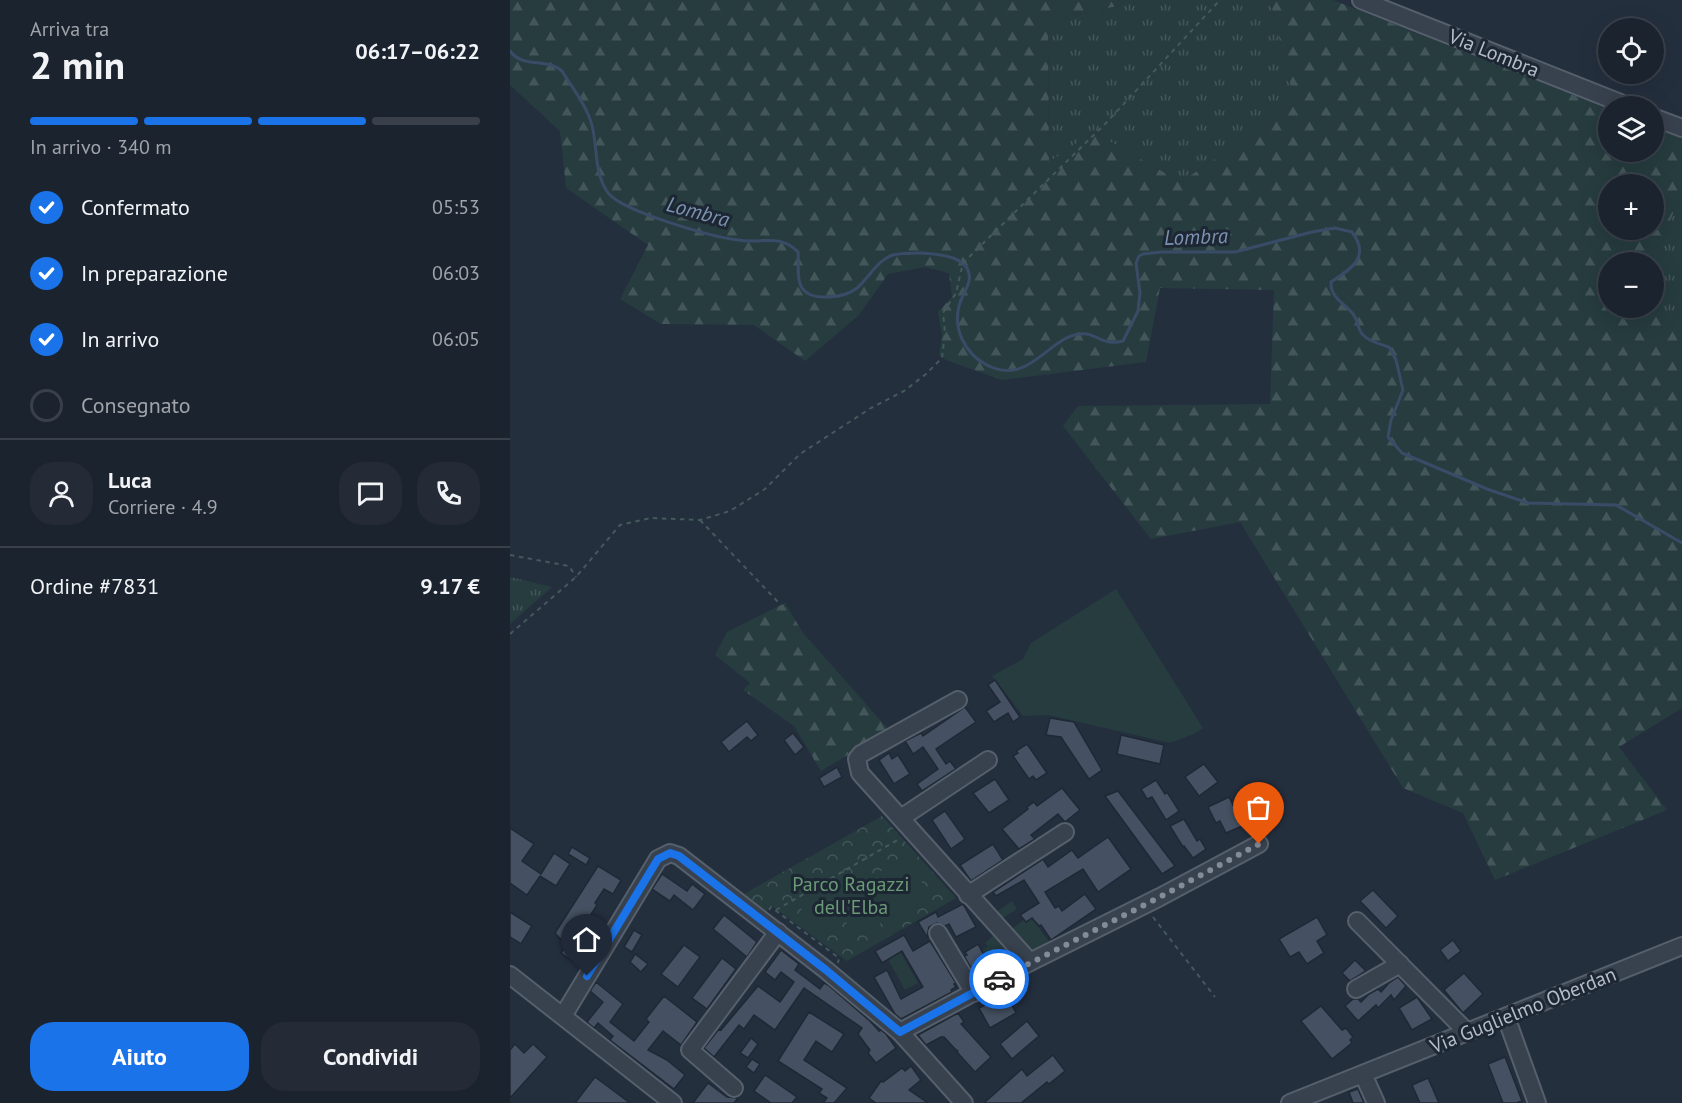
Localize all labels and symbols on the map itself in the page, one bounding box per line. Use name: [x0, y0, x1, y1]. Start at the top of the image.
street label: Via Lombra: [1444, 23, 1543, 83]
water label: Lombra: [664, 190, 733, 233]
water label: Lombra: [1163, 222, 1229, 251]
pin: [1233, 782, 1284, 844]
park label: Parco Ragazzi dell'Elba: [792, 871, 910, 920]
pin: [561, 914, 612, 976]
courier: [969, 949, 1029, 1009]
street label: Via Guglielmo Oberdan: [1425, 961, 1620, 1060]

